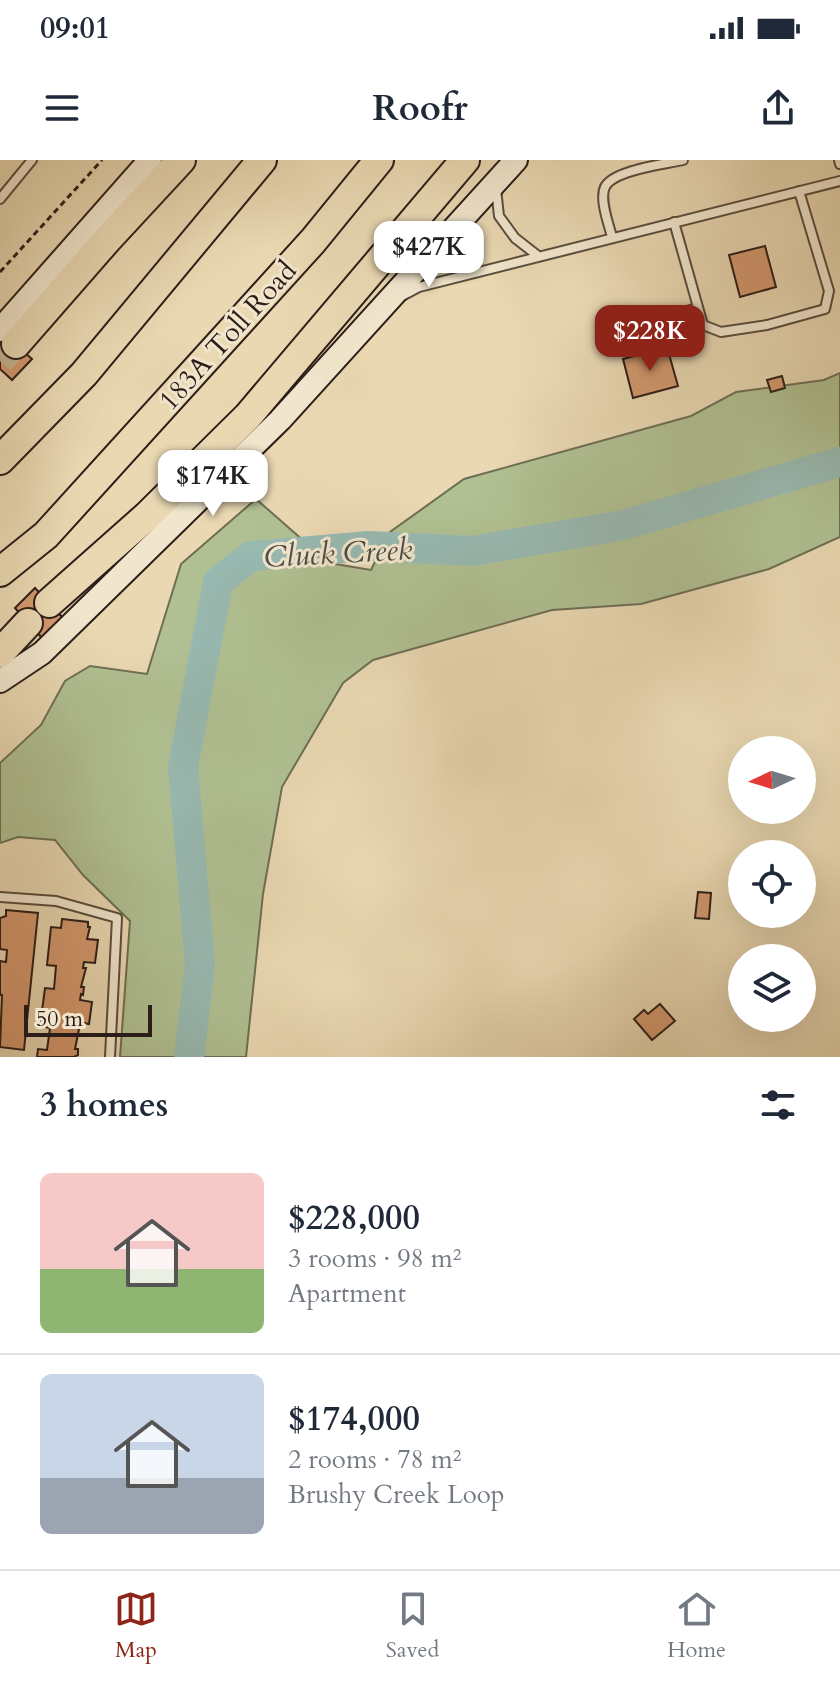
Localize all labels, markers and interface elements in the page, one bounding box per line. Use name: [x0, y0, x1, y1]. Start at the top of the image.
text: 09:01: [40, 8, 110, 49]
text: Roofr: [372, 84, 468, 133]
icon: menu: [40, 86, 84, 130]
icon: share: [756, 86, 800, 130]
pin: $427K: [373, 221, 485, 289]
text: $427K: [392, 229, 466, 264]
street label: 183A Toll Road: [150, 252, 305, 419]
pin: $228K: [594, 305, 706, 373]
text: $228K: [613, 313, 687, 348]
pin: $174K: [157, 450, 269, 518]
text: $174K: [176, 458, 250, 493]
water label: Cluck Creek: [263, 529, 414, 578]
north arrow: [728, 736, 816, 824]
map controls: [728, 736, 816, 1032]
button: locate: [728, 840, 816, 928]
button: layers: [728, 944, 816, 1032]
scale bar: [24, 1001, 152, 1037]
text: 50 m: [36, 1004, 83, 1034]
text: 3 homes: [40, 1082, 168, 1128]
icon: filters: [756, 1083, 800, 1127]
text: $228,000: [288, 1195, 420, 1241]
icon: home: [104, 1205, 200, 1301]
text: 3 rooms · 98 m²: [288, 1241, 461, 1276]
text: Apartment: [288, 1276, 406, 1311]
text: $174,000: [288, 1396, 420, 1442]
icon: home: [104, 1406, 200, 1502]
text: 2 rooms · 78 m²: [288, 1442, 461, 1477]
text: Brushy Creek Loop: [288, 1477, 505, 1512]
tab: Map: [114, 1587, 158, 1665]
tab: Saved: [386, 1587, 439, 1665]
tab: Home: [667, 1587, 726, 1665]

